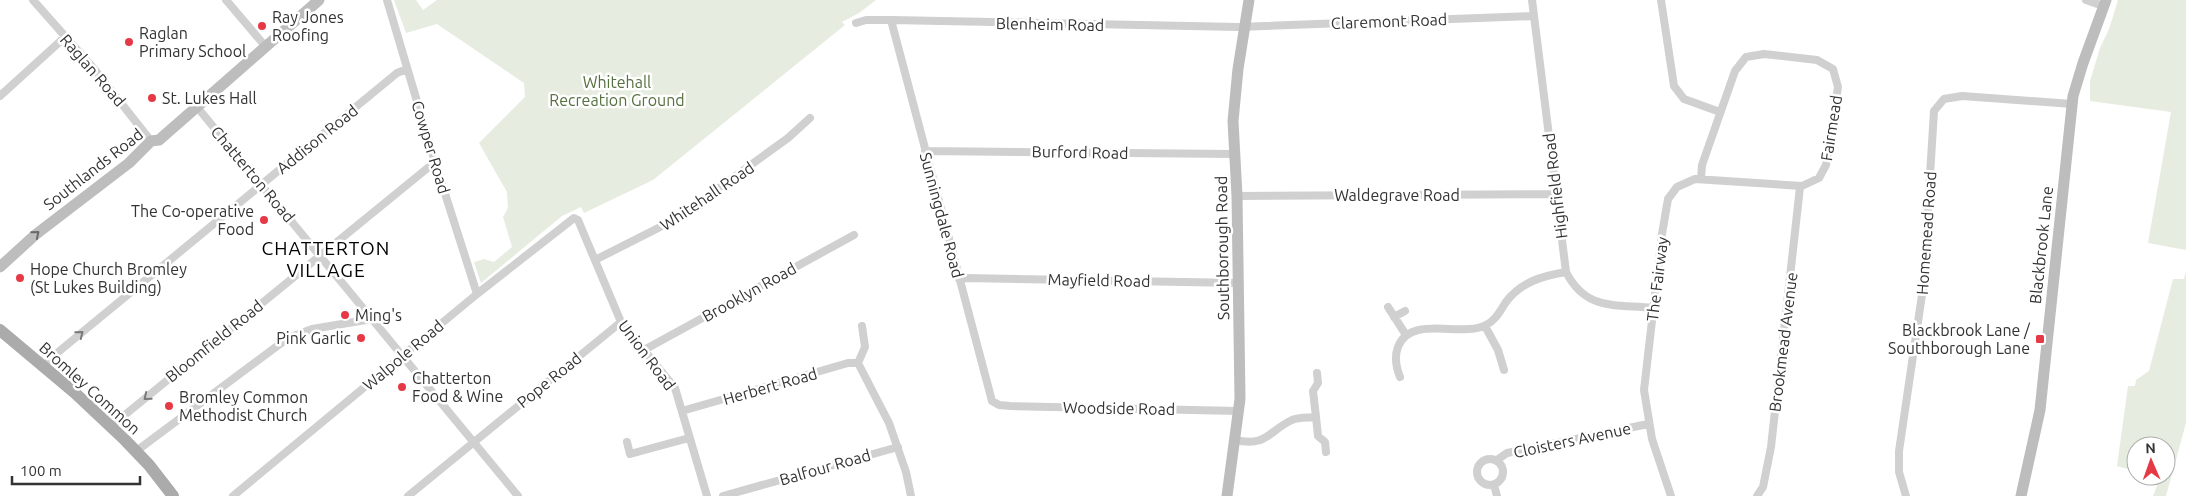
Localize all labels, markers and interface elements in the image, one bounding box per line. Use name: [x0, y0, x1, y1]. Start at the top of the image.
place label: Ray Jones Roofing: [272, 8, 344, 44]
street label: Claremont Road: [1331, 10, 1447, 32]
street label: Blenheim Road: [996, 14, 1104, 34]
marker: Ray Jones Roofing: [256, 20, 268, 32]
place label: Raglan Primary School: [139, 24, 246, 60]
street label: Raglan Road: [57, 30, 129, 110]
marker: Raglan Primary School: [123, 36, 135, 48]
park label: Whitehall Recreation Ground: [549, 73, 685, 109]
place label: St. Lukes Hall: [162, 89, 257, 107]
marker: St. Lukes Hall: [146, 92, 158, 104]
street label: Fairmead: [1817, 94, 1845, 162]
street label: Cowper Road: [408, 98, 454, 196]
street label: Addison Road: [273, 101, 361, 177]
street label: Chatterton Road: [208, 122, 298, 226]
street label: Southlands Road: [40, 125, 146, 213]
street label: Highfield Road: [1540, 132, 1570, 240]
street label: Burford Road: [1031, 142, 1129, 162]
street label: Sunningdale Road: [917, 150, 967, 280]
street label: Whitehall Road: [657, 158, 757, 234]
street label: Homemead Road: [1913, 171, 1939, 295]
street label: Southborough Road: [1212, 176, 1232, 320]
street label: Blackbrook Lane: [2026, 185, 2056, 305]
street label: Waldegrave Road: [1334, 186, 1460, 204]
place label: The Co-operative Food: [131, 202, 254, 238]
marker: The Co-operative Food: [258, 214, 270, 226]
one-way arrow: [31, 231, 40, 240]
street label: The Fairway: [1643, 235, 1671, 322]
district label: CHATTERTON VILLAGE: [262, 237, 390, 281]
street label: Brooklyn Road: [699, 259, 799, 325]
place label: Hope Church Bromley (St Lukes Building): [30, 260, 187, 297]
street label: Mayfield Road: [1047, 270, 1151, 290]
street label: Brookmead Avenue: [1765, 271, 1801, 413]
marker: Hope Church Bromley (St Lukes Building): [14, 272, 26, 284]
street label: Bloomfield Road: [162, 296, 266, 386]
place label: Ming's: [355, 306, 402, 324]
marker: Ming's: [339, 309, 351, 321]
street label: Walpole Road: [359, 316, 447, 394]
street label: Union Road: [615, 316, 679, 394]
place label: Blackbrook Lane / Southborough Lane: [1888, 321, 2031, 357]
place label: Pink Garlic: [276, 329, 352, 347]
one-way arrow: [75, 331, 84, 340]
marker: Pink Garlic: [355, 332, 367, 344]
marker: Blackbrook Lane / Southborough Lane: [2034, 333, 2046, 345]
street label: Bromley Common: [36, 338, 144, 438]
street label: Pope Road: [513, 349, 585, 411]
street label: Herbert Road: [721, 364, 819, 408]
place label: Chatterton Food & Wine: [412, 369, 503, 405]
marker: Chatterton Food & Wine: [396, 381, 408, 393]
place label: Bromley Common Methodist Church: [179, 388, 308, 424]
one-way arrow: [143, 391, 152, 400]
street label: Woodside Road: [1063, 398, 1175, 418]
marker: Bromley Common Methodist Church: [163, 400, 175, 412]
street label: Cloisters Avenue: [1512, 419, 1632, 461]
north arrow: [2126, 436, 2176, 486]
text: N: [2145, 440, 2156, 456]
street label: Balfour Road: [777, 445, 873, 489]
scale bar: [12, 454, 140, 486]
text: 100 m: [20, 462, 62, 479]

